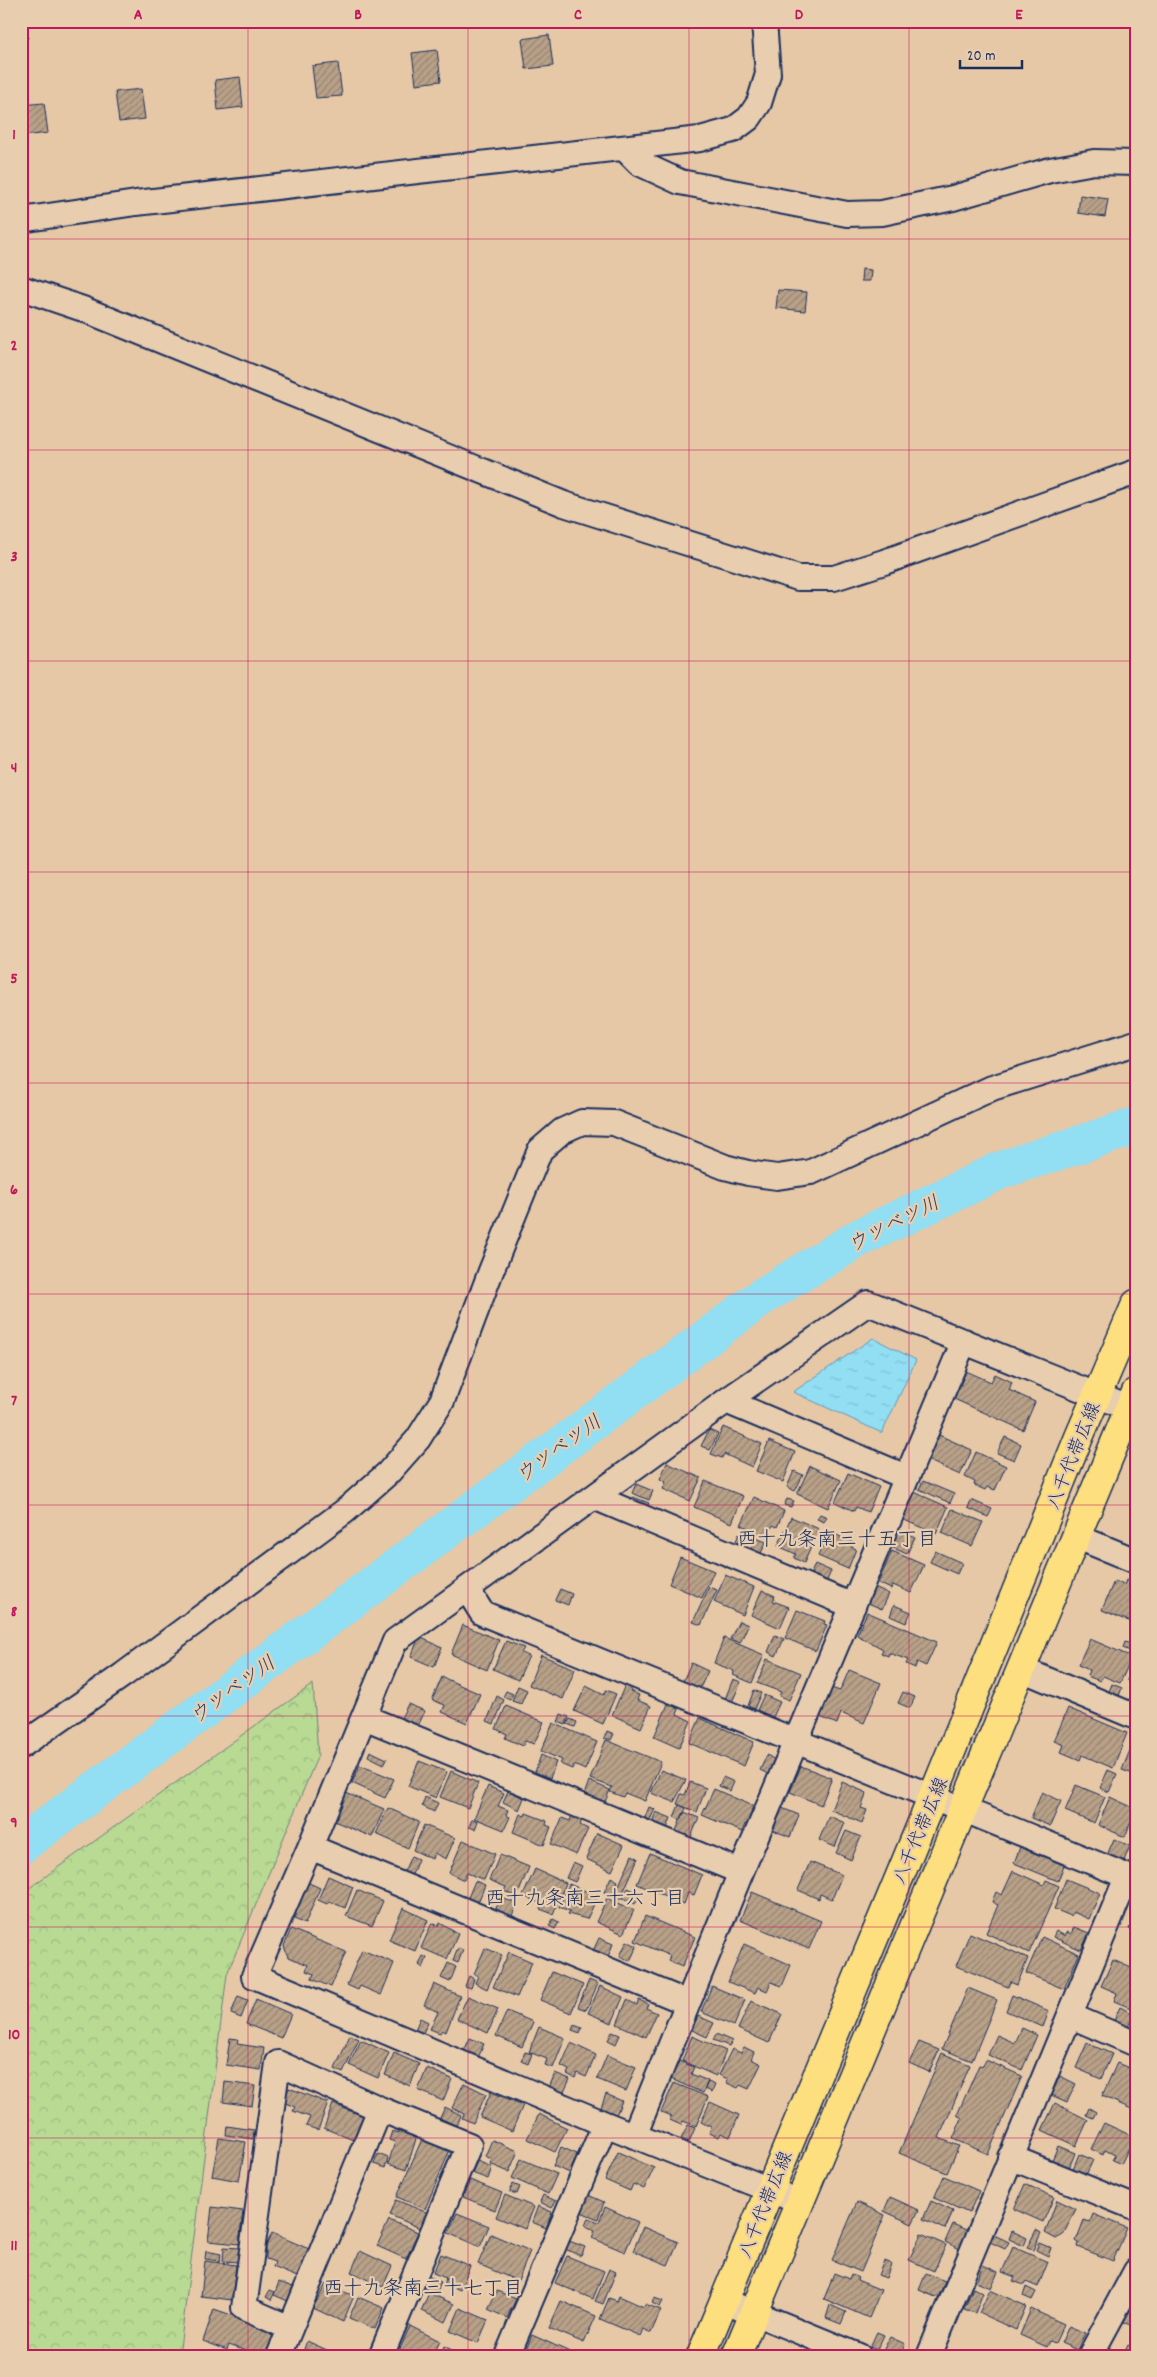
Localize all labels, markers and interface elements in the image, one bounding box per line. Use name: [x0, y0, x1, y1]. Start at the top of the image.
text: A: [134, 4, 143, 27]
text: B: [354, 4, 362, 27]
text: C: [574, 4, 582, 27]
text: D: [795, 4, 804, 27]
text: E: [1015, 4, 1023, 27]
scale bar: [960, 38, 1022, 70]
text: 20 m: [967, 46, 995, 68]
text: 1: [12, 124, 16, 147]
text: 2: [11, 335, 18, 358]
text: 3: [10, 546, 18, 569]
text: 4: [11, 757, 17, 780]
text: 5: [10, 968, 18, 991]
text: 6: [10, 1179, 18, 1202]
water label: ウツベツ川: [843, 1190, 945, 1261]
text: 7: [11, 1390, 17, 1413]
street label: 八千代帯広線: [1041, 1398, 1109, 1514]
water label: ウツベツ川: [511, 1410, 608, 1491]
district label: 西十九条南三十五丁目: [737, 1527, 937, 1555]
text: 8: [11, 1601, 18, 1624]
water label: ウツベツ川: [185, 1651, 282, 1732]
street label: 八千代帯広線: [888, 1774, 957, 1889]
text: 9: [10, 1812, 18, 1835]
district label: 西十九条南三十六丁目: [485, 1886, 685, 1914]
text: 10: [8, 2024, 20, 2047]
street label: 八千代帯広線: [733, 2147, 801, 2263]
text: 11: [10, 2235, 18, 2258]
district label: 西十九条南三十七丁目: [323, 2276, 523, 2304]

